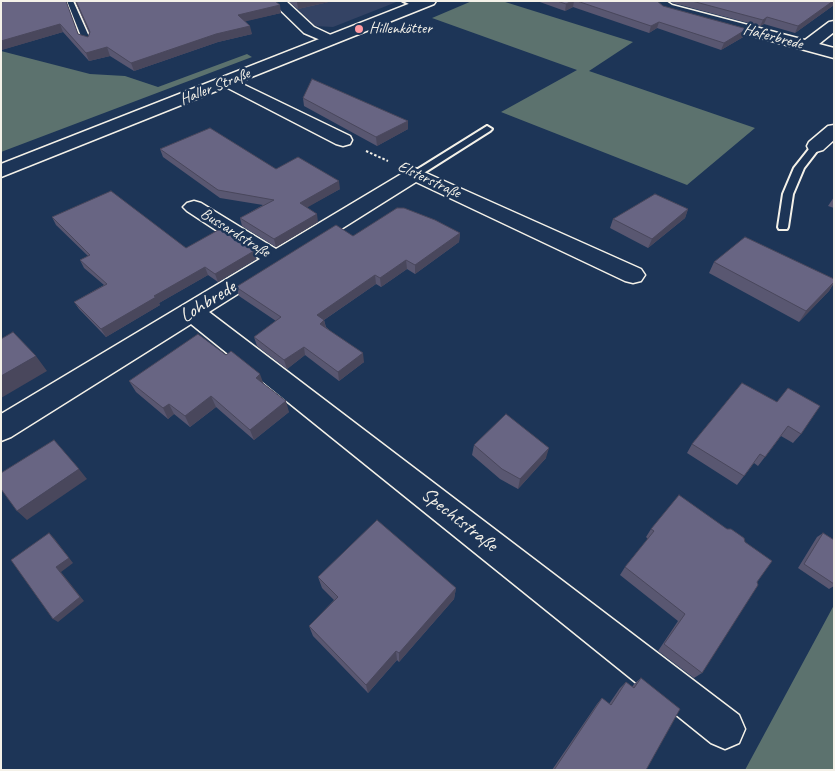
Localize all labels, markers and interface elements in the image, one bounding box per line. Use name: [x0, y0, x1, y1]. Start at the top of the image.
place label: Hillenkötter: [369, 19, 432, 39]
street label: Haferbrede: [741, 20, 805, 54]
marker: Hillenkötter: [353, 23, 365, 35]
street label: Haller Straße: [177, 64, 253, 110]
street label: Elsterstraße: [394, 157, 464, 203]
street label: Bussardstraße: [197, 204, 273, 262]
street label: Lohbrede: [176, 275, 240, 329]
street label: Spechtstraße: [416, 483, 502, 557]

